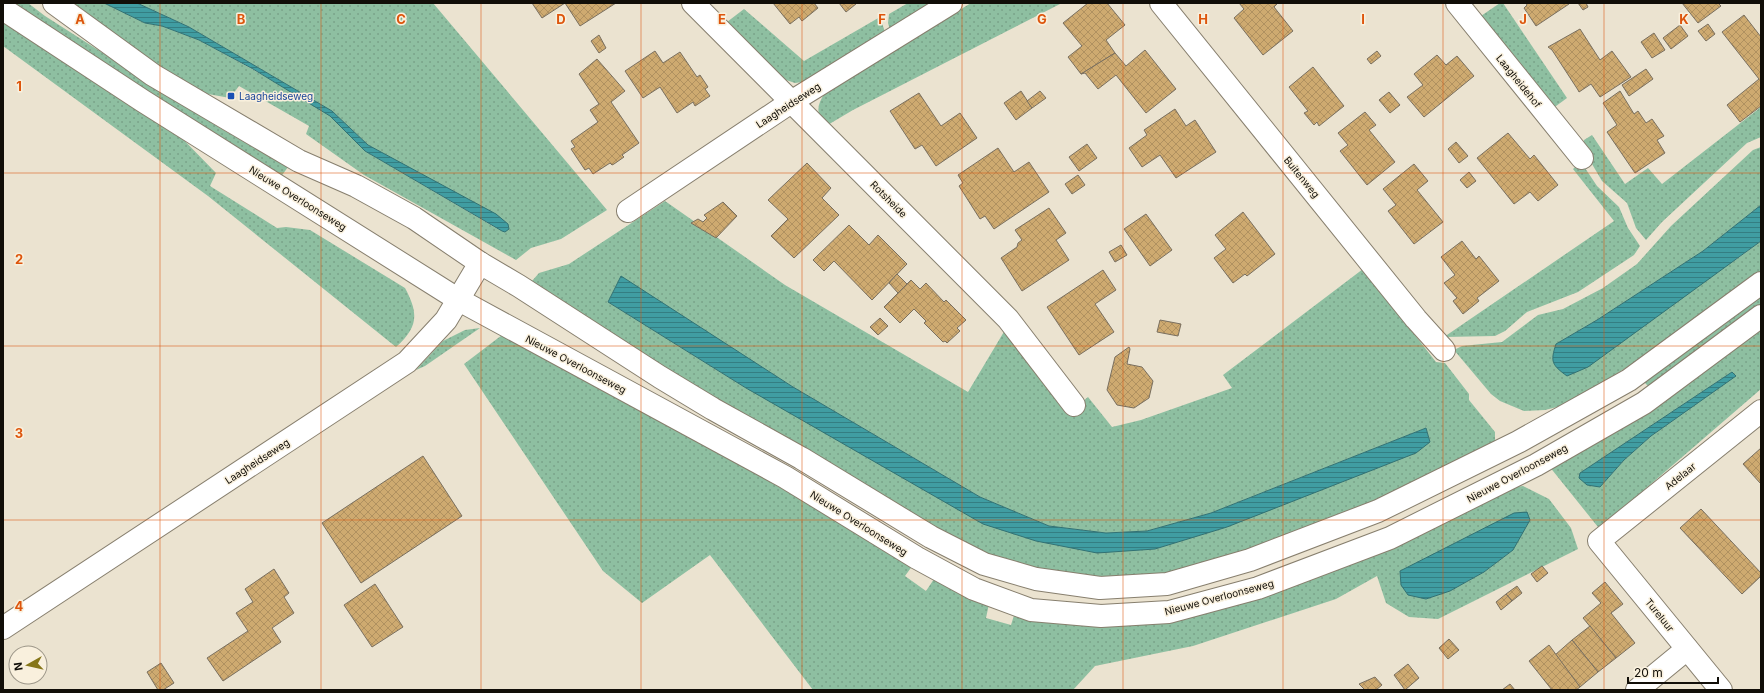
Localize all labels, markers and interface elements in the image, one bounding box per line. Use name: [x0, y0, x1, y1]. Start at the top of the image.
text: A: [75, 11, 85, 27]
text: B: [237, 11, 246, 27]
text: C: [396, 11, 406, 27]
text: D: [556, 11, 566, 27]
text: E: [718, 11, 726, 27]
text: F: [878, 11, 886, 27]
text: G: [1037, 11, 1047, 27]
text: H: [1198, 11, 1208, 27]
text: I: [1361, 11, 1365, 27]
text: J: [1519, 11, 1527, 27]
text: K: [1679, 11, 1689, 27]
street label: Laagheidehof: [1494, 52, 1544, 110]
text: 1: [16, 78, 22, 94]
street label: Laagheidseweg: [754, 80, 822, 130]
place label: Laagheidseweg: [239, 90, 313, 102]
marker: Laagheidseweg: [226, 91, 236, 101]
street label: Buitenweg: [1282, 154, 1322, 200]
street label: Nieuwe Overloonseweg: [247, 163, 349, 233]
street label: Rotsheide: [868, 178, 910, 220]
text: 2: [15, 251, 23, 267]
street label: Nieuwe Overloonseweg: [524, 332, 628, 396]
text: 3: [15, 425, 23, 441]
street label: Laagheidseweg: [223, 436, 291, 486]
street label: Nieuwe Overloonseweg: [1465, 441, 1569, 505]
street label: Adelaar: [1662, 460, 1698, 492]
street label: Nieuwe Overloonseweg: [808, 488, 910, 558]
street label: Nieuwe Overloonseweg: [1163, 577, 1275, 617]
street label: Tureluur: [1643, 596, 1677, 634]
text: 4: [15, 598, 24, 614]
north arrow: [8, 645, 48, 685]
scale bar: [1628, 659, 1718, 685]
text: N: [11, 661, 26, 672]
text: 20 m: [1634, 665, 1663, 680]

